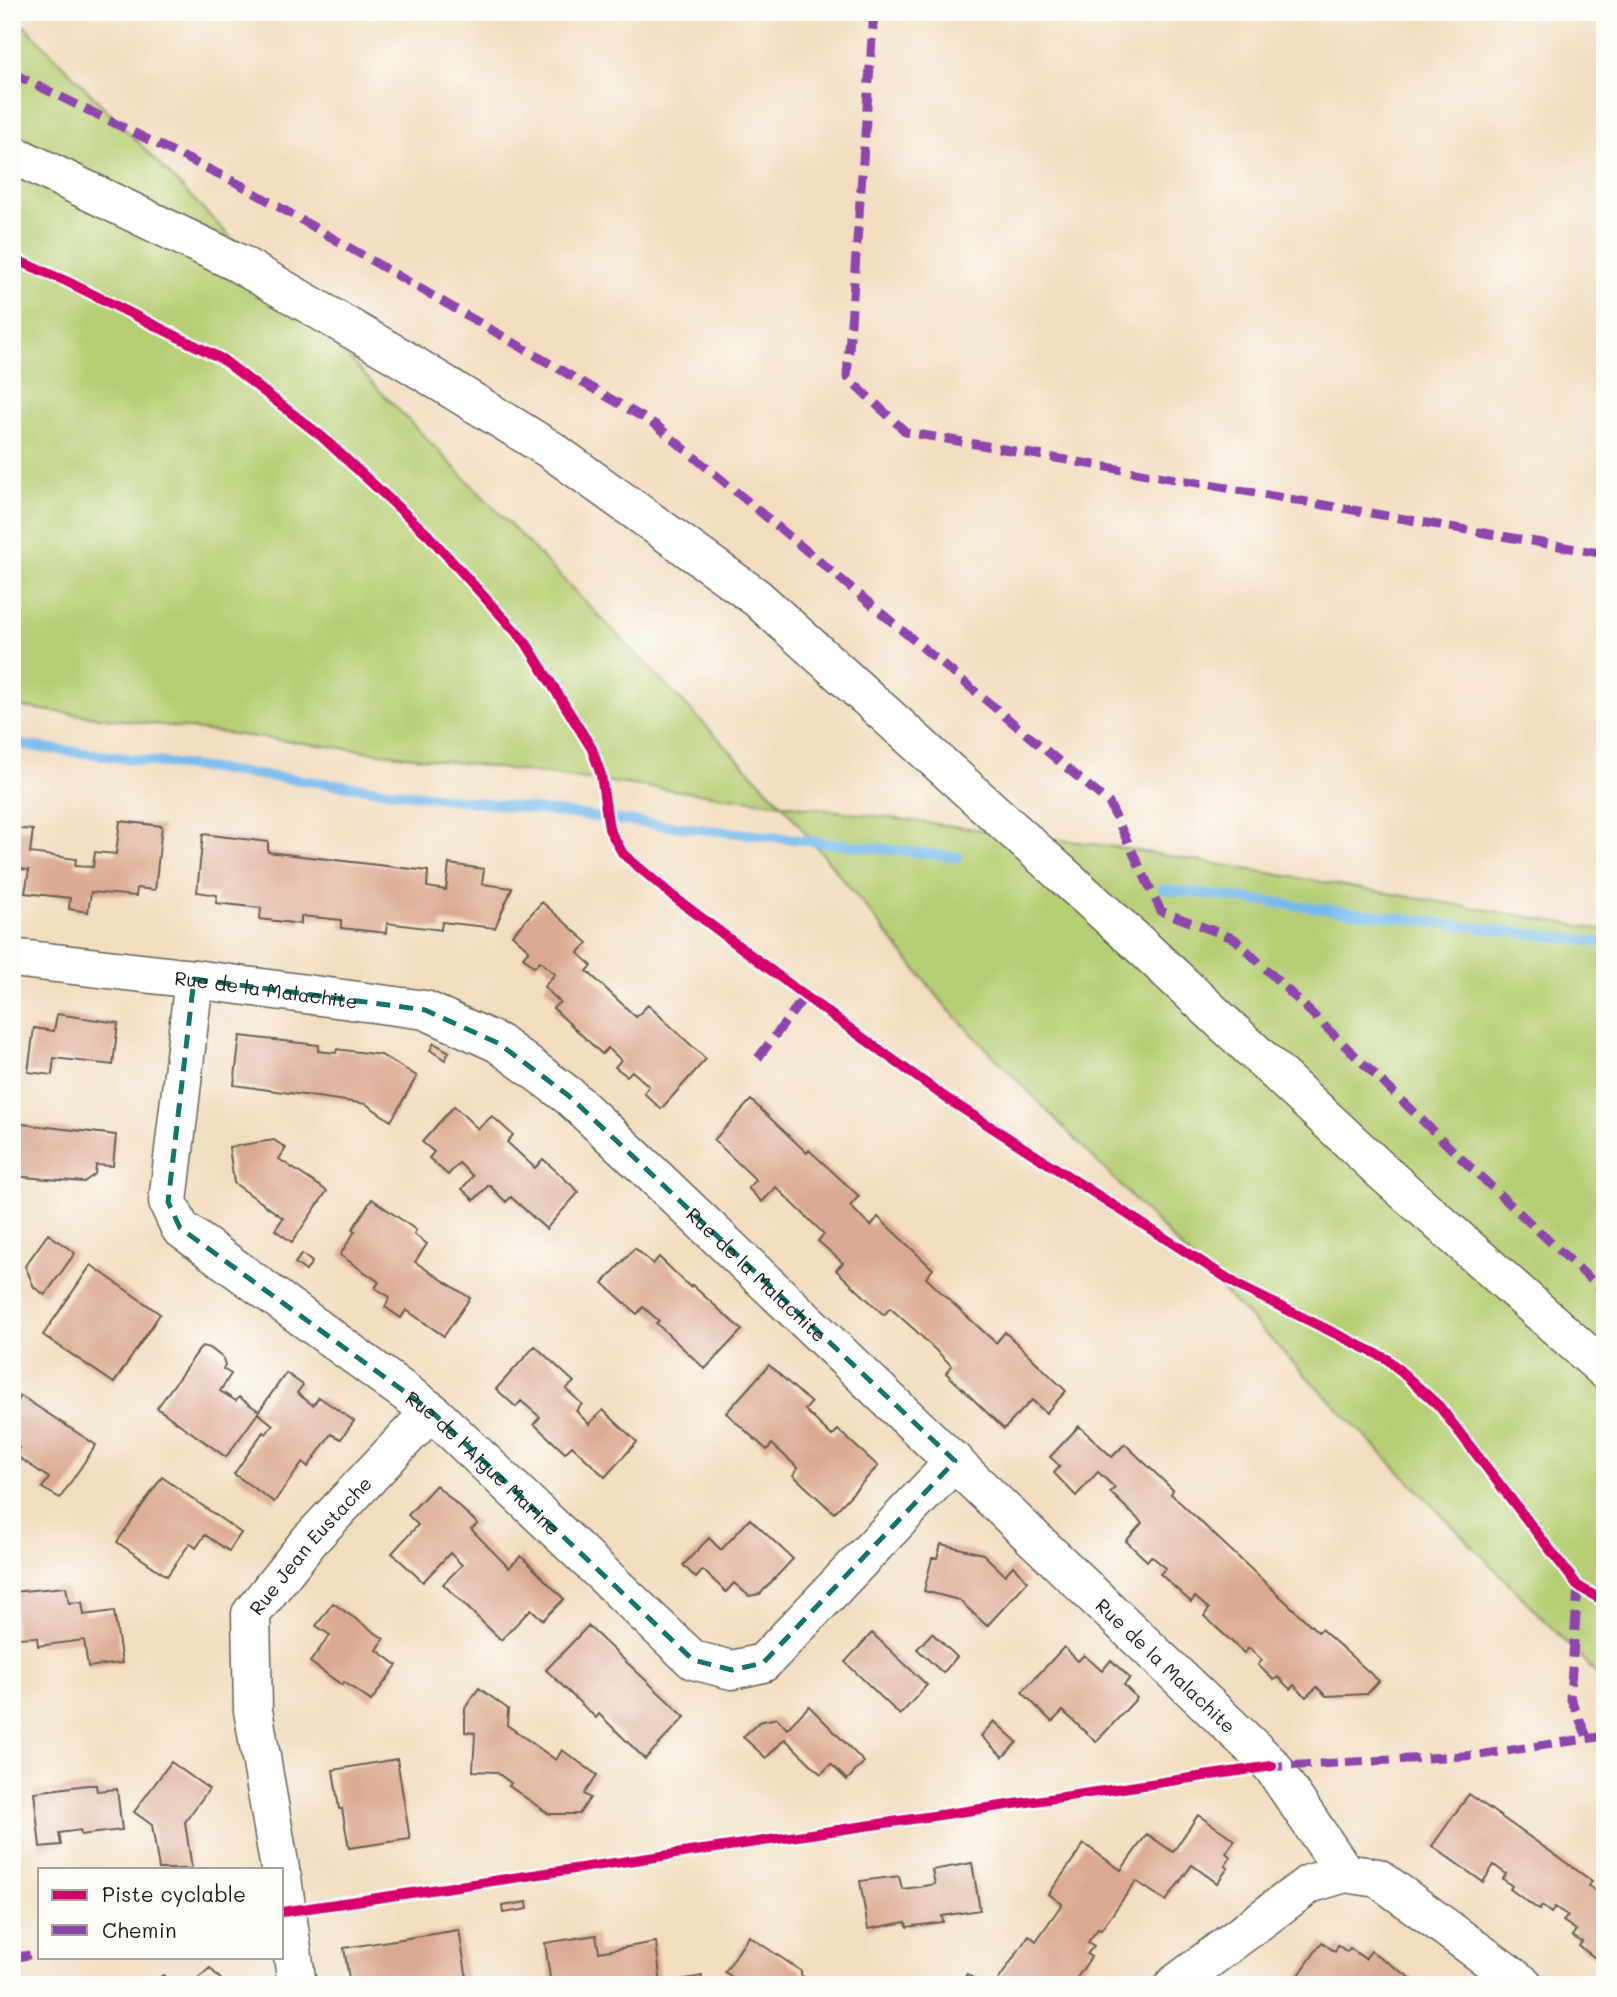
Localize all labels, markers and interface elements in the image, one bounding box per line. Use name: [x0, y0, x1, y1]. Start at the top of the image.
street label: Rue de la Malachite: [173, 964, 359, 1013]
street label: Rue de la Malachite: [682, 1201, 832, 1347]
street label: Rue de l'Aigue Marine: [401, 1384, 566, 1540]
street label: Rue Jean Eustache: [243, 1470, 376, 1619]
street label: Rue de la Malachite: [1091, 1592, 1242, 1738]
legend: [38, 1868, 284, 1958]
text: Piste cyclable: [102, 1880, 246, 1907]
text: Chemin: [102, 1916, 177, 1943]

